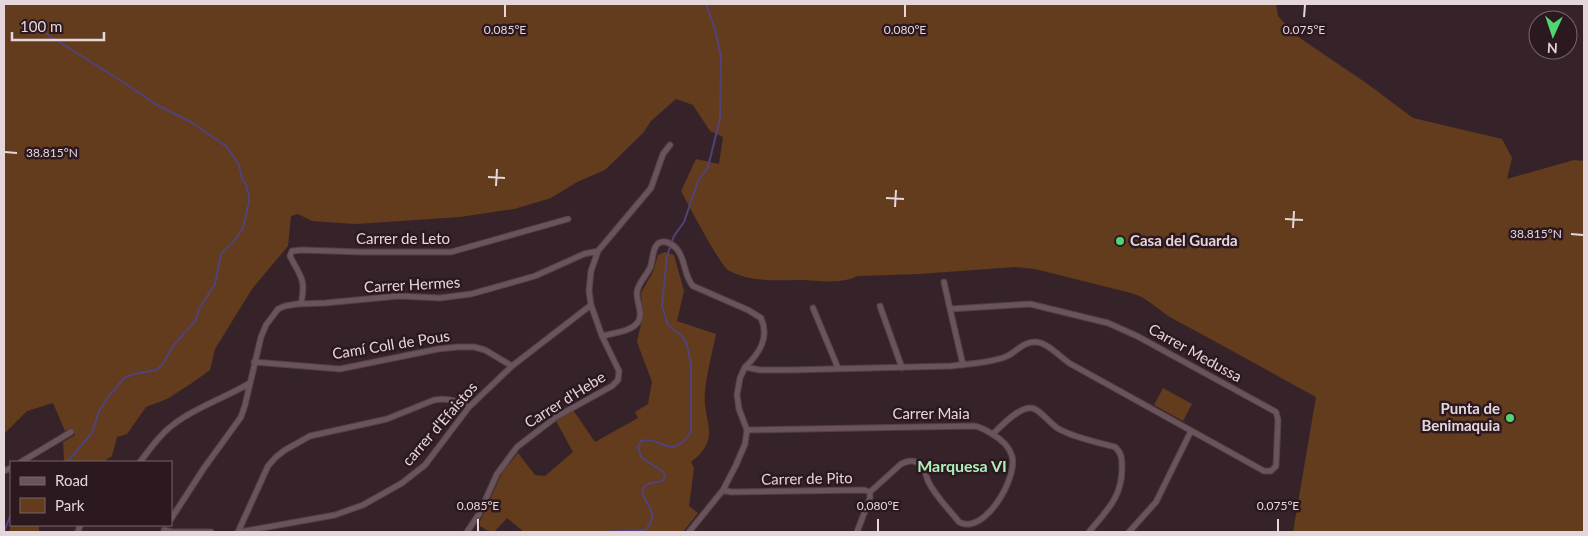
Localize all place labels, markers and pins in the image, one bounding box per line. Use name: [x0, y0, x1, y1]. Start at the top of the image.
place label: Casa del Guarda: [1130, 231, 1238, 249]
marker: Casa del Guarda: [1114, 235, 1126, 247]
place label: Punta de Benimaquia: [1421, 399, 1500, 434]
marker: Punta de Benimaquia: [1504, 412, 1516, 424]

